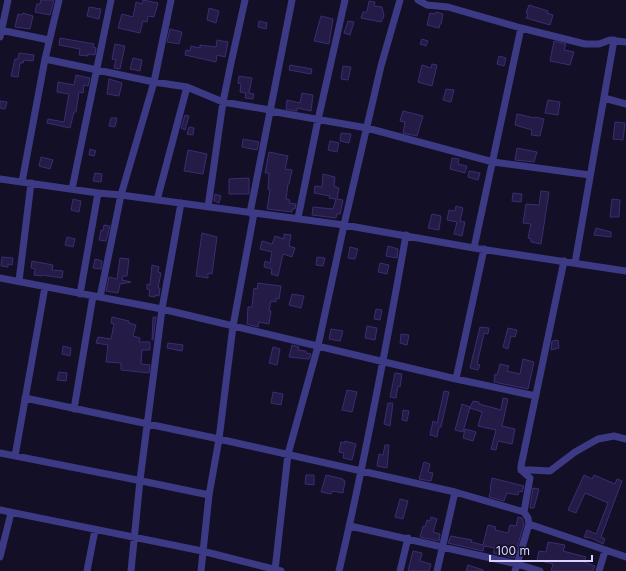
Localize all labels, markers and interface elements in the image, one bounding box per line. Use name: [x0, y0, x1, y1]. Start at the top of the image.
scale bar: [490, 537, 592, 563]
text: 100 m: [496, 543, 530, 558]

